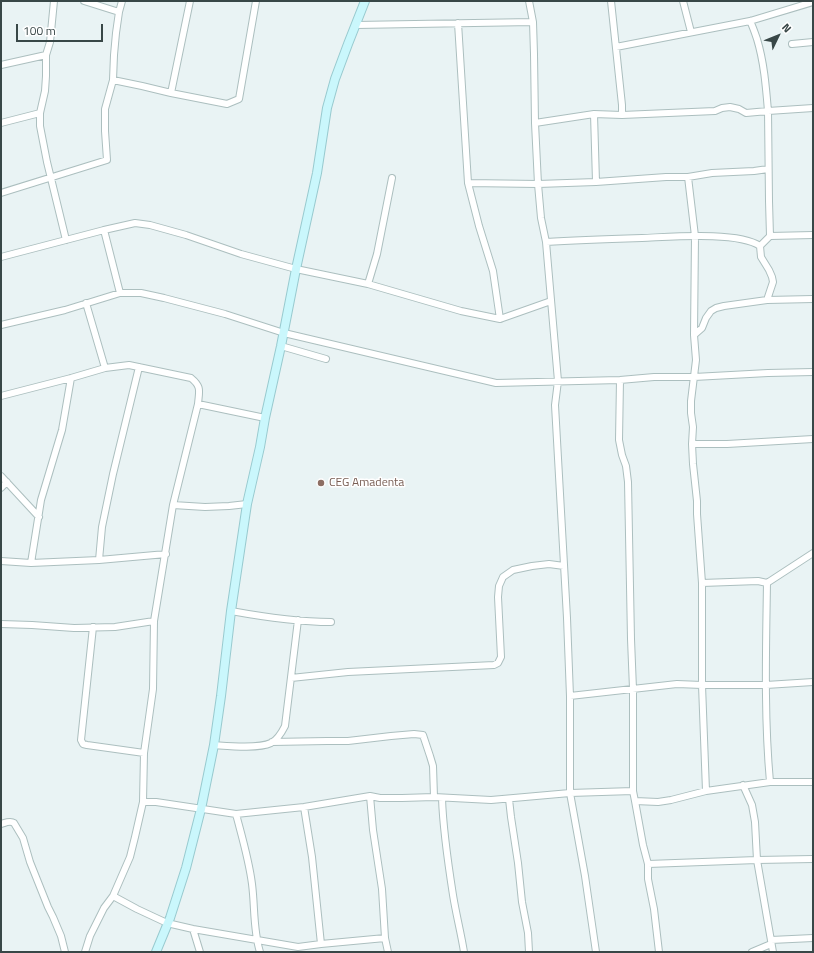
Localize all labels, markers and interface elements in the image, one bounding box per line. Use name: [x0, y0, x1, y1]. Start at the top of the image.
scale bar: [18, 16, 105, 42]
north arrow: [758, 16, 798, 56]
text: N: [778, 20, 795, 36]
text: 100 m: [23, 21, 56, 40]
place label: CEG Amadenta: [329, 476, 404, 490]
marker: CEG Amadenta: [316, 478, 326, 488]

